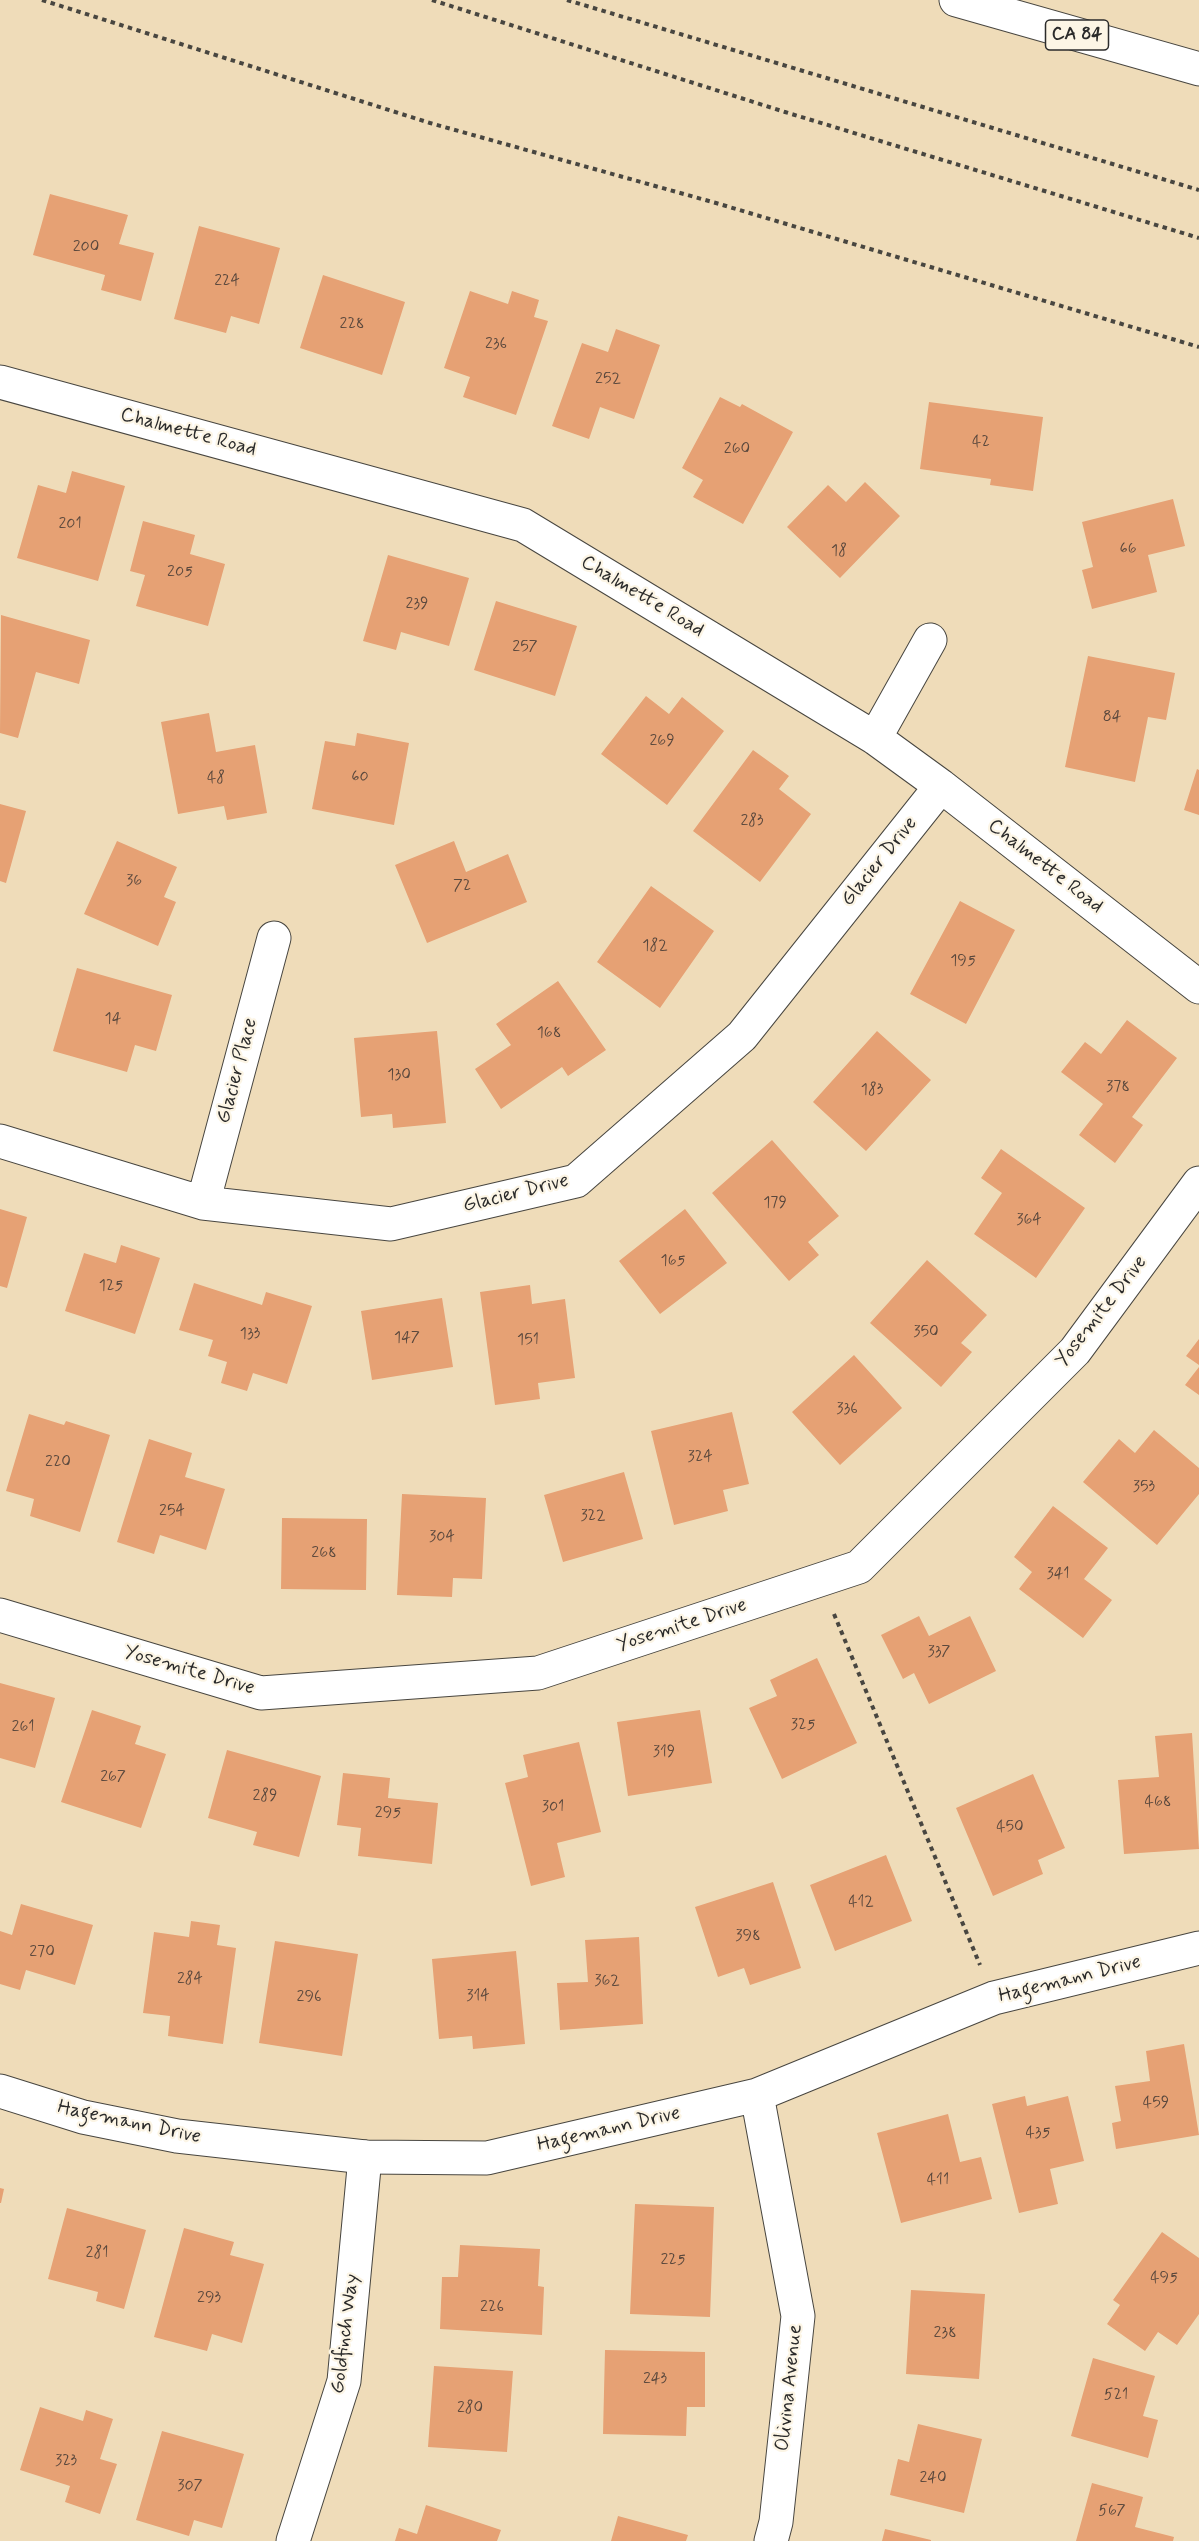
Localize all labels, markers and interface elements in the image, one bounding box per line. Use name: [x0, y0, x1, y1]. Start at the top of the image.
road number: CA 84: [1046, 20, 1108, 50]
house number: 200: [73, 238, 99, 258]
house number: 224: [214, 272, 240, 292]
house number: 228: [340, 315, 364, 335]
house number: 236: [485, 335, 507, 355]
house number: 252: [595, 370, 621, 390]
street label: Chalmette Road: [117, 403, 259, 463]
house number: 42: [972, 433, 990, 453]
house number: 260: [724, 440, 750, 460]
house number: 201: [58, 515, 82, 535]
house number: 66: [1119, 540, 1137, 560]
house number: 18: [831, 542, 847, 562]
street label: Chalmette Road: [576, 551, 708, 643]
house number: 205: [167, 563, 193, 583]
house number: 239: [405, 595, 429, 615]
house number: 257: [512, 638, 538, 658]
house number: 84: [1103, 708, 1121, 728]
house number: 269: [649, 732, 675, 752]
house number: 60: [351, 768, 369, 788]
house number: 48: [207, 769, 225, 789]
house number: 283: [740, 812, 764, 832]
street label: Glacier Drive: [837, 812, 923, 912]
street label: Chalmette Road: [983, 815, 1107, 919]
house number: 36: [126, 872, 142, 892]
house number: 72: [453, 877, 471, 897]
house number: 182: [642, 937, 668, 957]
house number: 195: [950, 952, 976, 972]
house number: 14: [105, 1010, 121, 1030]
street label: Glacier Place: [212, 1016, 264, 1126]
house number: 168: [537, 1024, 561, 1044]
house number: 130: [387, 1066, 411, 1086]
house number: 378: [1106, 1078, 1130, 1098]
house number: 183: [861, 1081, 883, 1101]
street label: Glacier Drive: [461, 1169, 571, 1219]
house number: 179: [763, 1194, 787, 1214]
house number: 364: [1016, 1211, 1042, 1231]
street label: Yosemite Drive: [1051, 1251, 1153, 1373]
house number: 165: [661, 1252, 685, 1272]
house number: 125: [99, 1277, 123, 1297]
house number: 350: [913, 1323, 939, 1343]
house number: 133: [240, 1325, 260, 1345]
house number: 147: [394, 1329, 420, 1349]
house number: 151: [517, 1331, 539, 1351]
house number: 336: [836, 1400, 858, 1420]
house number: 324: [687, 1448, 713, 1468]
house number: 220: [45, 1453, 71, 1473]
house number: 353: [1133, 1478, 1155, 1498]
house number: 254: [159, 1502, 185, 1522]
house number: 322: [580, 1507, 606, 1527]
house number: 304: [429, 1528, 455, 1548]
house number: 268: [311, 1544, 337, 1564]
house number: 341: [1046, 1565, 1070, 1585]
street label: Yosemite Drive: [614, 1594, 750, 1658]
street label: Yosemite Drive: [121, 1641, 257, 1701]
house number: 337: [928, 1643, 950, 1663]
house number: 325: [791, 1716, 815, 1736]
house number: 261: [12, 1718, 34, 1738]
house number: 319: [653, 1743, 675, 1763]
house number: 267: [100, 1768, 126, 1788]
house number: 289: [252, 1787, 278, 1807]
house number: 468: [1145, 1793, 1171, 1813]
house number: 301: [542, 1798, 564, 1818]
house number: 295: [375, 1804, 401, 1824]
house number: 450: [996, 1818, 1024, 1838]
house number: 412: [848, 1893, 874, 1913]
house number: 398: [735, 1927, 761, 1947]
house number: 270: [29, 1943, 55, 1963]
street label: Hagemann Drive: [996, 1951, 1144, 2009]
house number: 284: [177, 1970, 203, 1990]
house number: 362: [594, 1972, 620, 1992]
house number: 314: [466, 1987, 490, 2007]
house number: 296: [297, 1988, 321, 2008]
house number: 459: [1143, 2094, 1169, 2114]
street label: Hagemann Drive: [55, 2096, 203, 2150]
street label: Hagemann Drive: [535, 2102, 683, 2158]
house number: 435: [1026, 2124, 1050, 2144]
house number: 411: [927, 2171, 949, 2191]
house number: 281: [86, 2244, 108, 2264]
house number: 225: [660, 2251, 686, 2271]
house number: 495: [1150, 2269, 1178, 2289]
street label: Goldfinch Way: [327, 2273, 365, 2395]
house number: 293: [197, 2289, 221, 2309]
house number: 226: [480, 2298, 504, 2318]
street label: Olivina Avenue: [771, 2323, 809, 2453]
house number: 238: [933, 2324, 957, 2344]
house number: 243: [643, 2370, 667, 2390]
house number: 521: [1104, 2386, 1128, 2406]
house number: 280: [457, 2399, 483, 2419]
house number: 323: [55, 2452, 77, 2472]
house number: 240: [919, 2469, 947, 2489]
house number: 307: [177, 2477, 203, 2497]
house number: 567: [1098, 2502, 1126, 2522]

